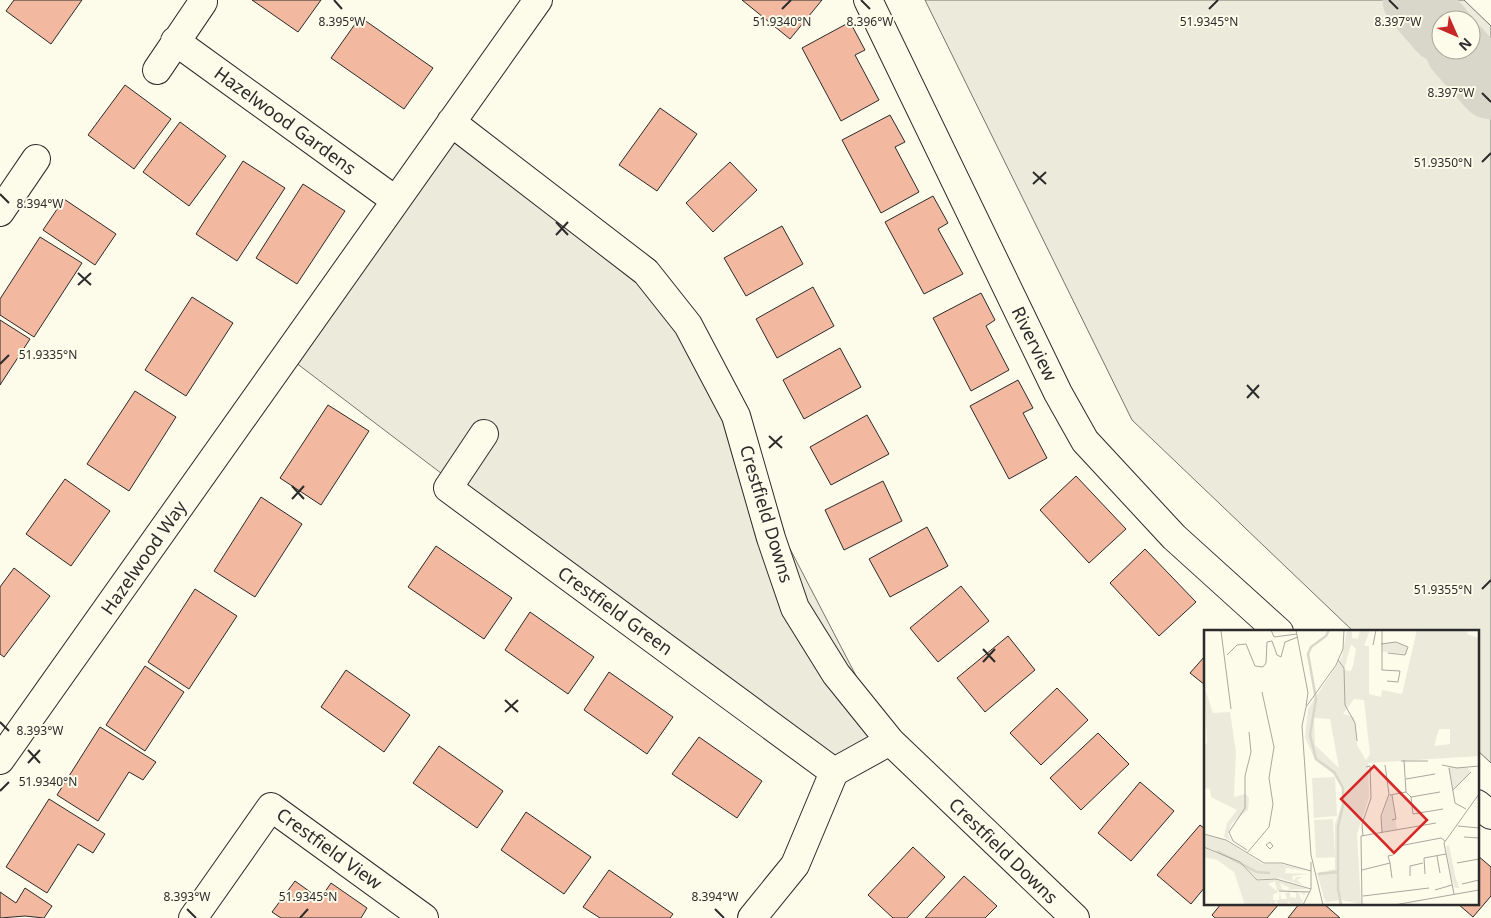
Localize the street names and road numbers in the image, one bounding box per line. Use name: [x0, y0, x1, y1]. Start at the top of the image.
street label: Hazelwood Gardens: [210, 61, 361, 180]
street label: Riverview: [1007, 302, 1063, 385]
street label: Crestfield Downs: [735, 442, 799, 585]
street label: Hazelwood Way: [95, 495, 192, 619]
street label: Crestfield Green: [553, 560, 678, 660]
street label: Crestfield Downs: [944, 792, 1063, 908]
street label: Crestfield View: [272, 802, 387, 894]

